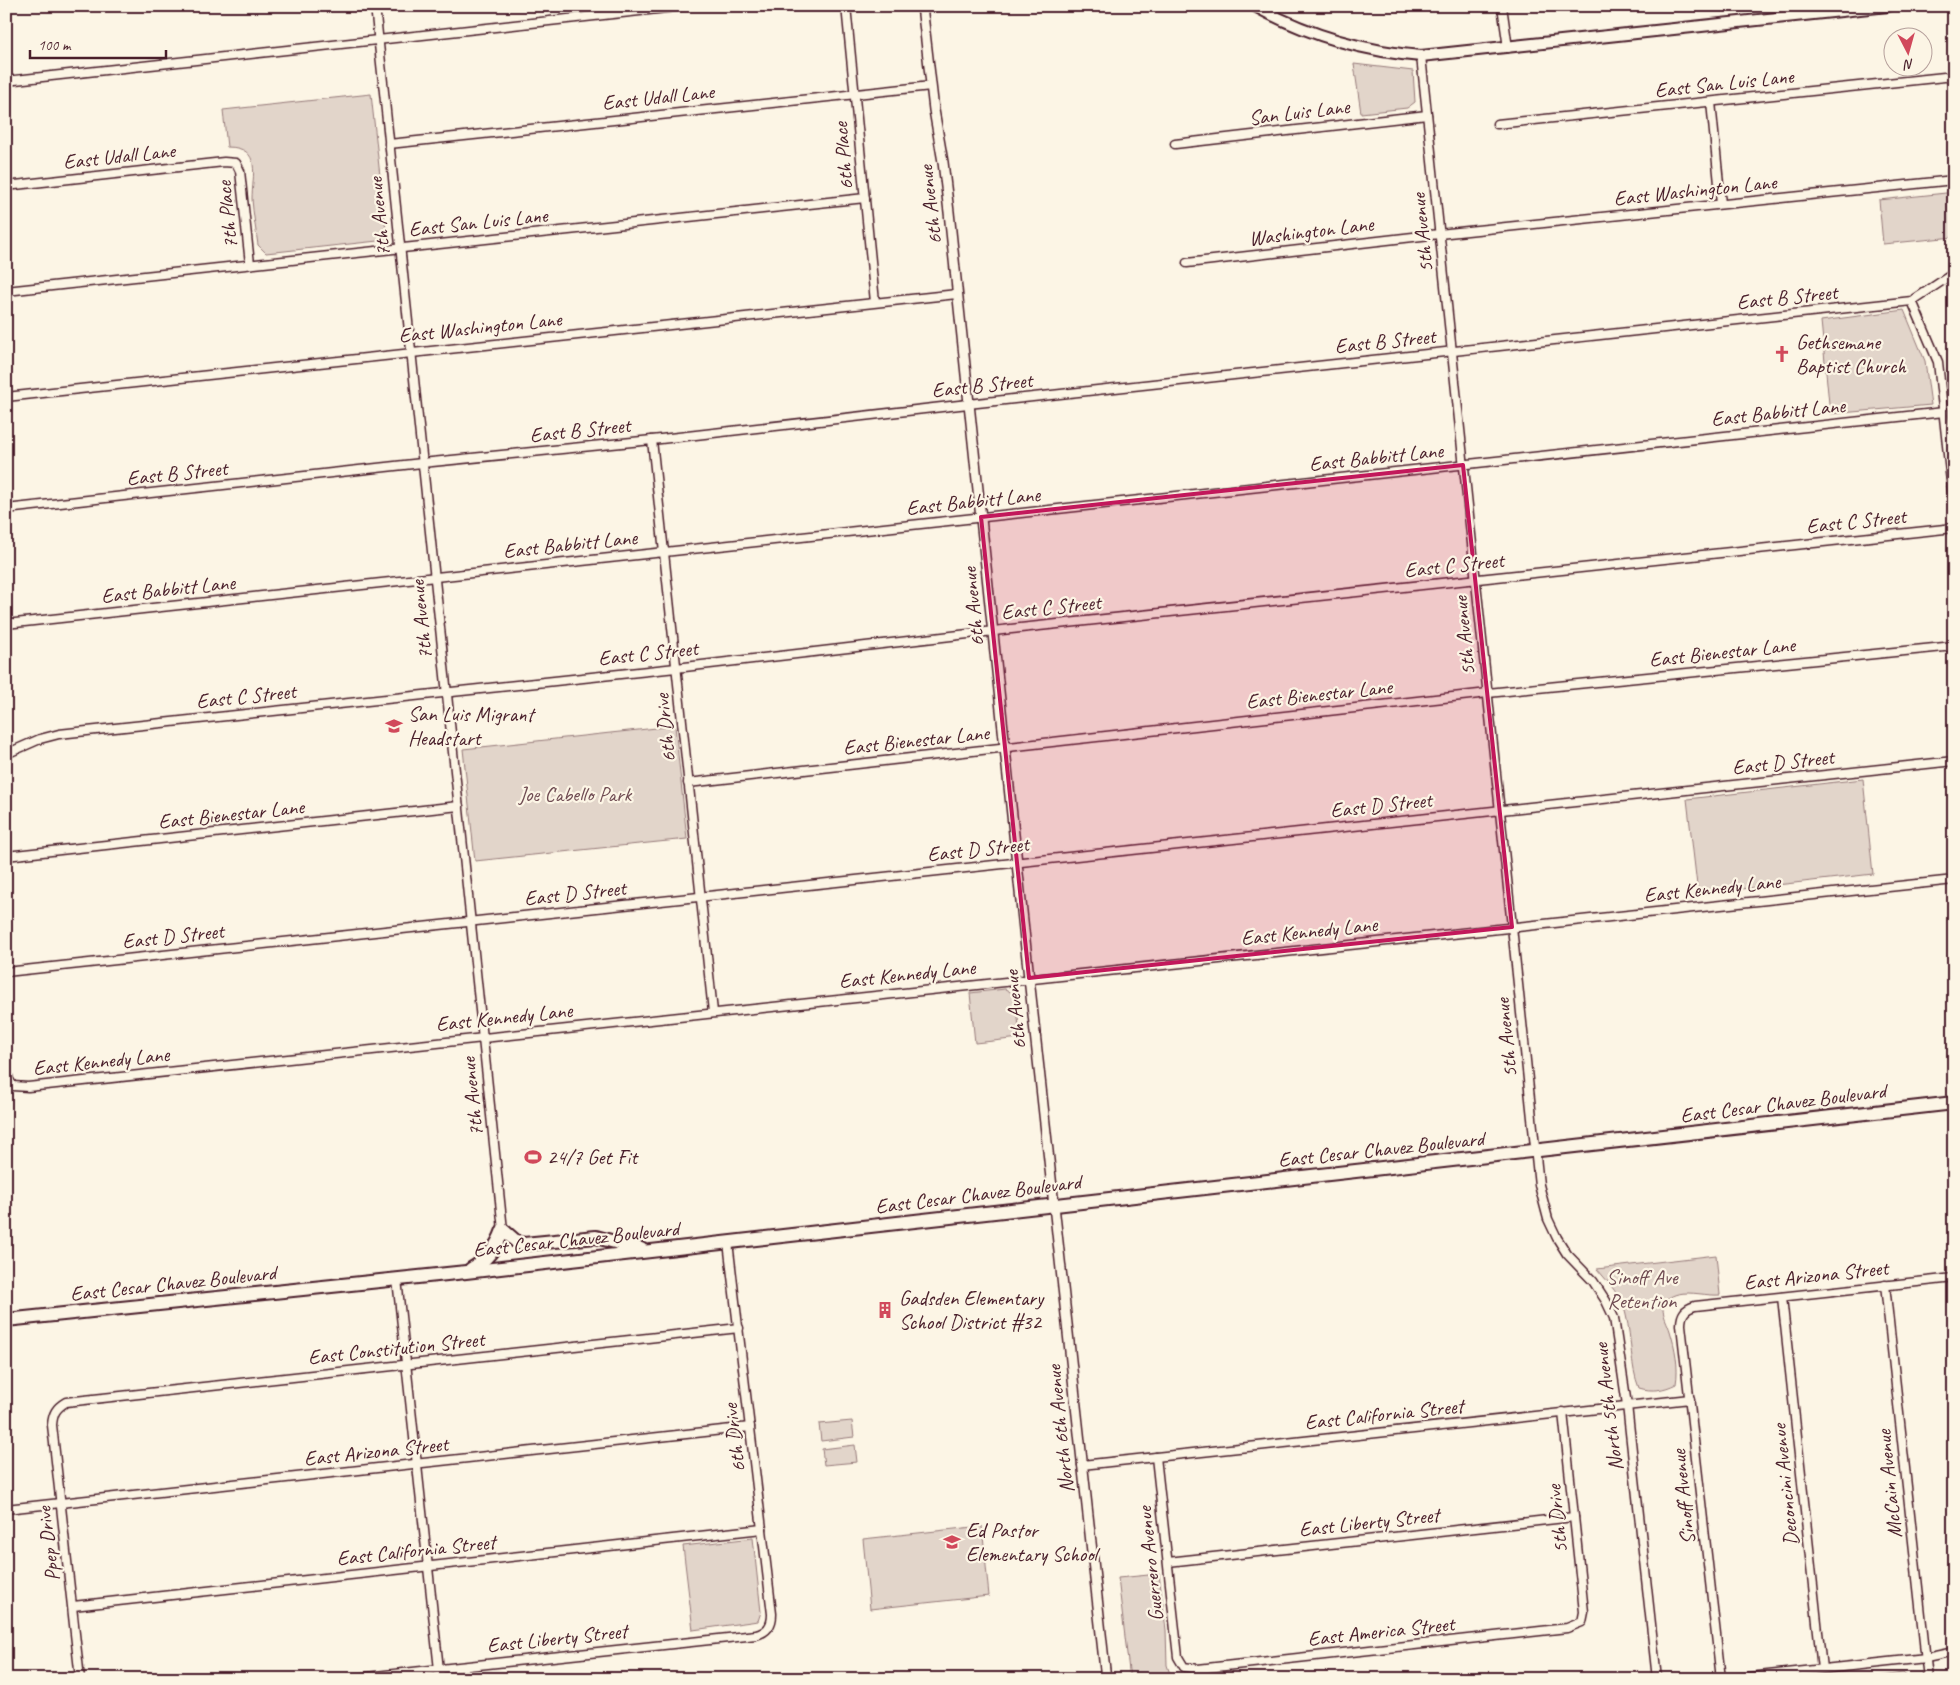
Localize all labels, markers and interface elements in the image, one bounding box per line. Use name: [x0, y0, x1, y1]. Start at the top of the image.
scale bar: [30, 28, 166, 60]
north arrow: [1882, 28, 1932, 78]
text: 100 m: [38, 36, 72, 55]
text: N: [1902, 56, 1915, 74]
street label: East San Luis Lane: [1653, 63, 1796, 103]
street label: East Udall Lane: [601, 78, 717, 116]
street label: San Luis Lane: [1247, 93, 1352, 131]
street label: 6th Place: [827, 120, 859, 191]
street label: East Udall Lane: [62, 137, 178, 175]
street label: 6th Avenue: [912, 163, 948, 246]
street label: East Washington Lane: [1612, 168, 1779, 211]
street label: 7th Avenue: [362, 175, 396, 258]
street label: 7th Place: [210, 179, 243, 250]
street label: 5th Avenue: [1405, 191, 1439, 274]
street label: East San Luis Lane: [407, 202, 550, 242]
street label: Washington Lane: [1247, 210, 1376, 252]
street label: East B Street: [1736, 279, 1841, 315]
street label: East Washington Lane: [397, 305, 564, 348]
street label: East B Street: [1334, 323, 1439, 359]
place label: Gethsemane Baptist Church: [1796, 329, 1907, 379]
church icon: Gethsemane Baptist Church: [1772, 344, 1792, 364]
street label: East B Street: [931, 367, 1036, 403]
street label: East Babbitt Lane: [1710, 392, 1847, 432]
street label: East B Street: [529, 412, 634, 448]
street label: East Babbitt Lane: [1308, 437, 1445, 477]
street label: East B Street: [126, 455, 231, 491]
street label: East Babbitt Lane: [905, 481, 1042, 521]
street label: East C Street: [1805, 503, 1909, 539]
street label: East Babbitt Lane: [502, 524, 639, 564]
street label: East C Street: [1403, 547, 1507, 583]
street label: 6th Avenue: [956, 565, 990, 648]
street label: East Babbitt Lane: [100, 569, 237, 609]
street label: 7th Avenue: [404, 578, 438, 661]
street label: East C Street: [1000, 589, 1104, 625]
street label: 5th Avenue: [1447, 594, 1481, 677]
street label: East Bienestar Lane: [1648, 631, 1798, 673]
street label: East C Street: [597, 635, 701, 671]
street label: East Bienestar Lane: [1245, 673, 1395, 715]
street label: East C Street: [195, 678, 299, 714]
street label: 6th Drive: [648, 691, 682, 763]
place label: San Luis Migrant Headstart: [408, 701, 537, 751]
school or university icon: San Luis Migrant Headstart: [384, 716, 404, 736]
street label: East Bienestar Lane: [842, 719, 992, 761]
street label: East D Street: [1731, 744, 1837, 780]
park label: Joe Cabello Park: [518, 781, 633, 807]
street label: East D Street: [1329, 787, 1435, 823]
street label: East Bienestar Lane: [157, 793, 307, 835]
street label: East D Street: [926, 831, 1032, 867]
street label: East Kennedy Lane: [1643, 868, 1783, 908]
street label: East D Street: [523, 875, 629, 911]
street label: East Kennedy Lane: [1240, 911, 1380, 951]
street label: East D Street: [121, 918, 227, 954]
street label: East Kennedy Lane: [838, 954, 978, 994]
street label: 6th Avenue: [998, 968, 1032, 1051]
street label: 5th Avenue: [1489, 996, 1523, 1079]
street label: East Kennedy Lane: [435, 997, 575, 1037]
street label: East Kennedy Lane: [32, 1041, 172, 1081]
street label: 7th Avenue: [455, 1055, 489, 1138]
street label: East Cesar Chavez Boulevard: [1679, 1077, 1891, 1129]
street label: East Cesar Chavez Boulevard: [1277, 1125, 1489, 1173]
place label: 24/7 Get Fit: [547, 1144, 639, 1170]
sports icon: 24/7 Get Fit: [523, 1147, 543, 1167]
street label: East Cesar Chavez Boulevard: [874, 1168, 1086, 1220]
street label: East Cesar Chavez Boulevard: [472, 1215, 684, 1263]
street label: East Arizona Street: [1743, 1254, 1891, 1295]
street label: East Cesar Chavez Boulevard: [69, 1259, 281, 1307]
park label: Sinoff Ave Retention: [1606, 1264, 1679, 1314]
place label: Gadsden Elementary School District #32: [899, 1285, 1045, 1335]
building icon: Gadsden Elementary School District #32: [875, 1300, 895, 1320]
street label: East Constitution Street: [307, 1326, 487, 1370]
street label: North 5th Avenue: [1587, 1340, 1629, 1472]
street label: North 6th Avenue: [1040, 1363, 1080, 1494]
street label: East California Street: [1303, 1392, 1468, 1435]
street label: 6th Drive: [717, 1401, 751, 1474]
street label: Deconcini Avenue: [1765, 1421, 1804, 1547]
street label: McCain Avenue: [1870, 1428, 1908, 1539]
street label: East Arizona Street: [303, 1430, 451, 1471]
street label: Sinoff Avenue: [1665, 1447, 1701, 1546]
street label: 5th Drive: [1540, 1482, 1574, 1554]
street label: East Liberty Street: [1298, 1501, 1443, 1542]
street label: Guerrero Avenue: [1131, 1503, 1169, 1623]
street label: Ppep Drive: [30, 1504, 65, 1583]
place label: Ed Pastor Elementary School: [966, 1517, 1101, 1567]
street label: East California Street: [335, 1528, 500, 1571]
school or university icon: Ed Pastor Elementary School: [942, 1532, 962, 1552]
street label: East America Street: [1307, 1610, 1458, 1652]
street label: East Liberty Street: [486, 1617, 631, 1658]

